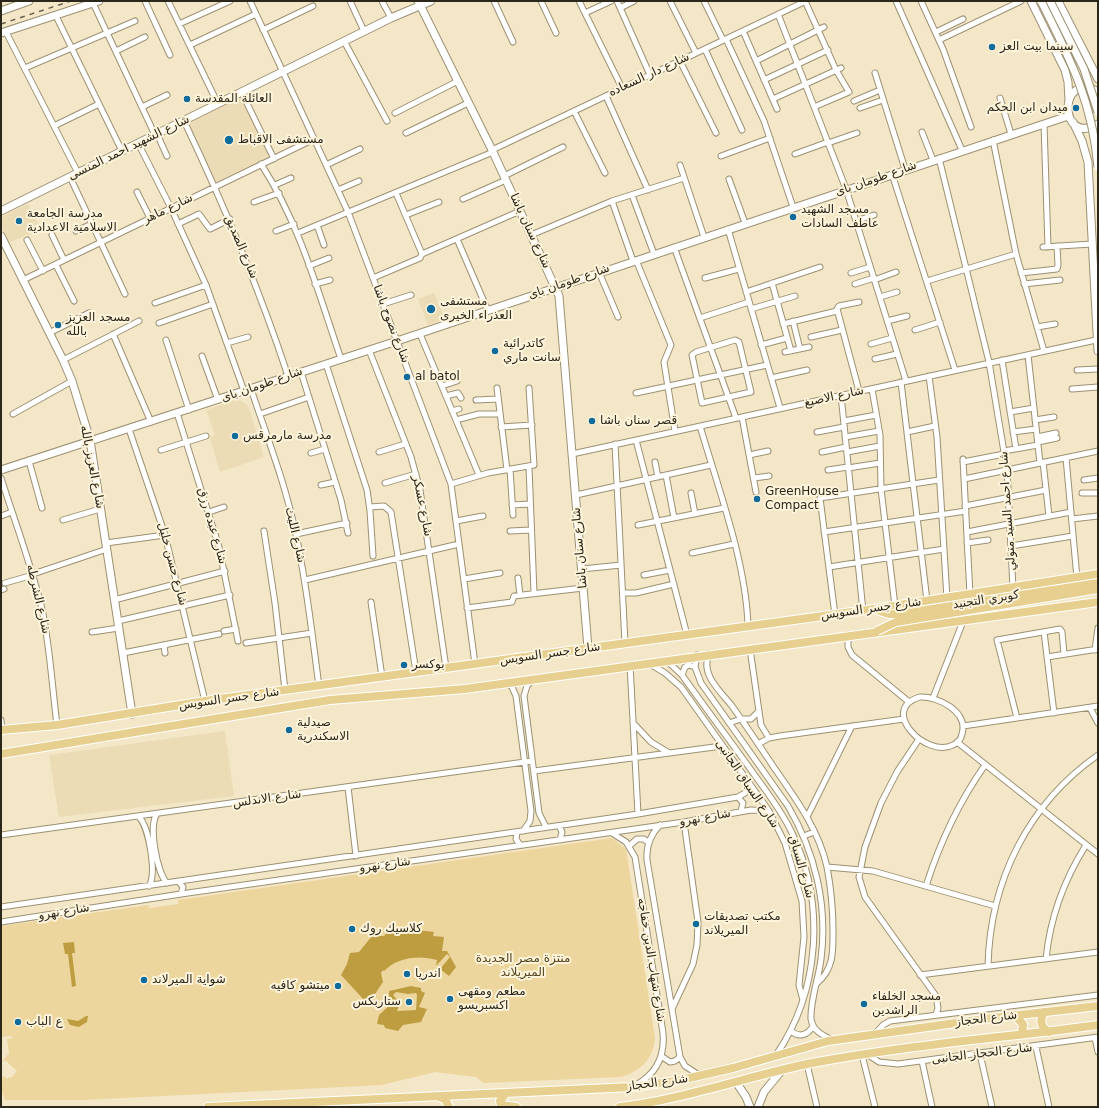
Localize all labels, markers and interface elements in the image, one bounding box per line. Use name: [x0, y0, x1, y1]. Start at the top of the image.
place label: سينما بيت العز: [1000, 40, 1074, 54]
marker: سينما بيت العز: [987, 42, 997, 52]
street label: شارع دار السعاده: [606, 50, 692, 100]
place label: العائلة المقدسة: [195, 92, 272, 106]
marker: العائلة المقدسة: [182, 94, 192, 104]
place label: ميدان ابن الحكم: [987, 101, 1068, 115]
marker: ميدان ابن الحكم: [1071, 103, 1081, 113]
street label: شارع الشهيد احمد المنسى: [66, 112, 192, 184]
place label: مستشفى الاقباط: [238, 133, 324, 147]
marker: مستشفى الاقباط: [223, 134, 235, 146]
street label: شارع طومان باى: [833, 158, 919, 200]
street label: شارع ماهر: [141, 191, 195, 227]
street label: شارع سنان باشا: [506, 191, 554, 271]
place label: مسجد الشهيد عاطف السادات: [801, 203, 879, 231]
place label: مدرسة الجامعة الاسلامية الاعدادية: [27, 207, 117, 235]
marker: مسجد الشهيد عاطف السادات: [788, 212, 798, 222]
street label: شارع الصديق: [221, 213, 261, 281]
marker: مدرسة الجامعة الاسلامية الاعدادية: [14, 216, 24, 226]
street label: شارع طومان باى: [526, 261, 612, 303]
street label: شارع نصوح باشا: [369, 283, 413, 365]
place label: مستشفى العذراء الخيرى: [440, 295, 512, 323]
marker: مستشفى العذراء الخيرى: [425, 303, 437, 315]
place label: مسجد العزيز بالله: [66, 311, 130, 339]
marker: مسجد العزيز بالله: [53, 320, 63, 330]
place label: كاتدرائية سانت ماري: [503, 337, 561, 365]
marker: كاتدرائية سانت ماري: [490, 346, 500, 356]
street label: شارع طومان باى: [219, 364, 305, 406]
place label: al batol: [415, 370, 460, 384]
marker: al batol: [402, 372, 412, 382]
street label: شارع الاصبغ: [803, 384, 865, 410]
place label: قصر سنان باشا: [600, 414, 677, 428]
marker: قصر سنان باشا: [587, 416, 597, 426]
street label: شارع العزيز بالله: [77, 424, 107, 510]
place label: مدرسة مارمرقس: [243, 429, 332, 443]
marker: مدرسة مارمرقس: [230, 431, 240, 441]
street label: شارع احمد السيد متولي: [997, 451, 1019, 571]
street label: شارع عسكر: [409, 474, 435, 538]
place label: GreenHouse Compact: [765, 485, 839, 513]
street label: شارع عبده رزق: [194, 486, 230, 566]
marker: GreenHouse Compact: [752, 494, 762, 504]
street label: شارع الليث: [282, 506, 308, 564]
street label: شارع سنان باشا: [569, 507, 591, 589]
street label: شارع حسن خليل: [154, 521, 190, 607]
street label: شارع الشرطه: [23, 563, 53, 635]
street label: كوبري التجنيد: [952, 588, 1020, 612]
street label: شارع جسر السويس: [820, 595, 922, 623]
street label: شارع جسر السويس: [499, 640, 601, 668]
place label: بوكسر: [412, 658, 445, 672]
marker: بوكسر: [399, 660, 409, 670]
street label: شارع جسر السويس: [178, 685, 280, 713]
place label: صيدلية الاسكندرية: [297, 716, 349, 744]
marker: صيدلية الاسكندرية: [284, 725, 294, 735]
street label: شارع السباق الجانبى: [712, 737, 782, 831]
street label: شارع الاندلس: [232, 787, 302, 811]
street label: شارع نهرو: [678, 806, 732, 830]
street label: شارع السباق: [785, 834, 817, 900]
street label: شارع نهرو: [358, 854, 412, 876]
street label: شارع شهاب الدين خفاجه: [634, 897, 668, 1023]
street label: شارع نهرو: [37, 901, 91, 923]
place label: مكتب تصديقات الميريلاند: [704, 910, 781, 938]
marker: مكتب تصديقات الميريلاند: [691, 919, 701, 929]
place label: كلاسيك روك: [360, 922, 422, 936]
marker: كلاسيك روك: [347, 924, 357, 934]
park label: منتزة مصر الجديدة الميريلاند: [476, 952, 570, 980]
place label: اندريا: [415, 967, 441, 981]
marker: اندريا: [402, 969, 412, 979]
place label: شواية الميرلاند: [152, 973, 226, 987]
marker: شواية الميرلاند: [139, 975, 149, 985]
place label: ميتشو كافيه: [270, 979, 330, 993]
marker: ميتشو كافيه: [333, 981, 343, 991]
place label: مطعم ومقهى اكسبريسو: [458, 985, 526, 1013]
place label: مسجد الخلفاء الراشدين: [872, 990, 941, 1018]
marker: مطعم ومقهى اكسبريسو: [445, 994, 455, 1004]
place label: ستاربكس: [353, 995, 401, 1009]
marker: ستاربكس: [404, 997, 414, 1007]
marker: مسجد الخلفاء الراشدين: [859, 999, 869, 1009]
street label: شارع الحجاز: [954, 1008, 1018, 1030]
place label: ع الباب: [26, 1015, 63, 1029]
marker: ع الباب: [13, 1017, 23, 1027]
street label: شارع الحجاز الجانبى: [931, 1041, 1033, 1067]
street label: شارع الحجاز: [625, 1072, 689, 1094]

